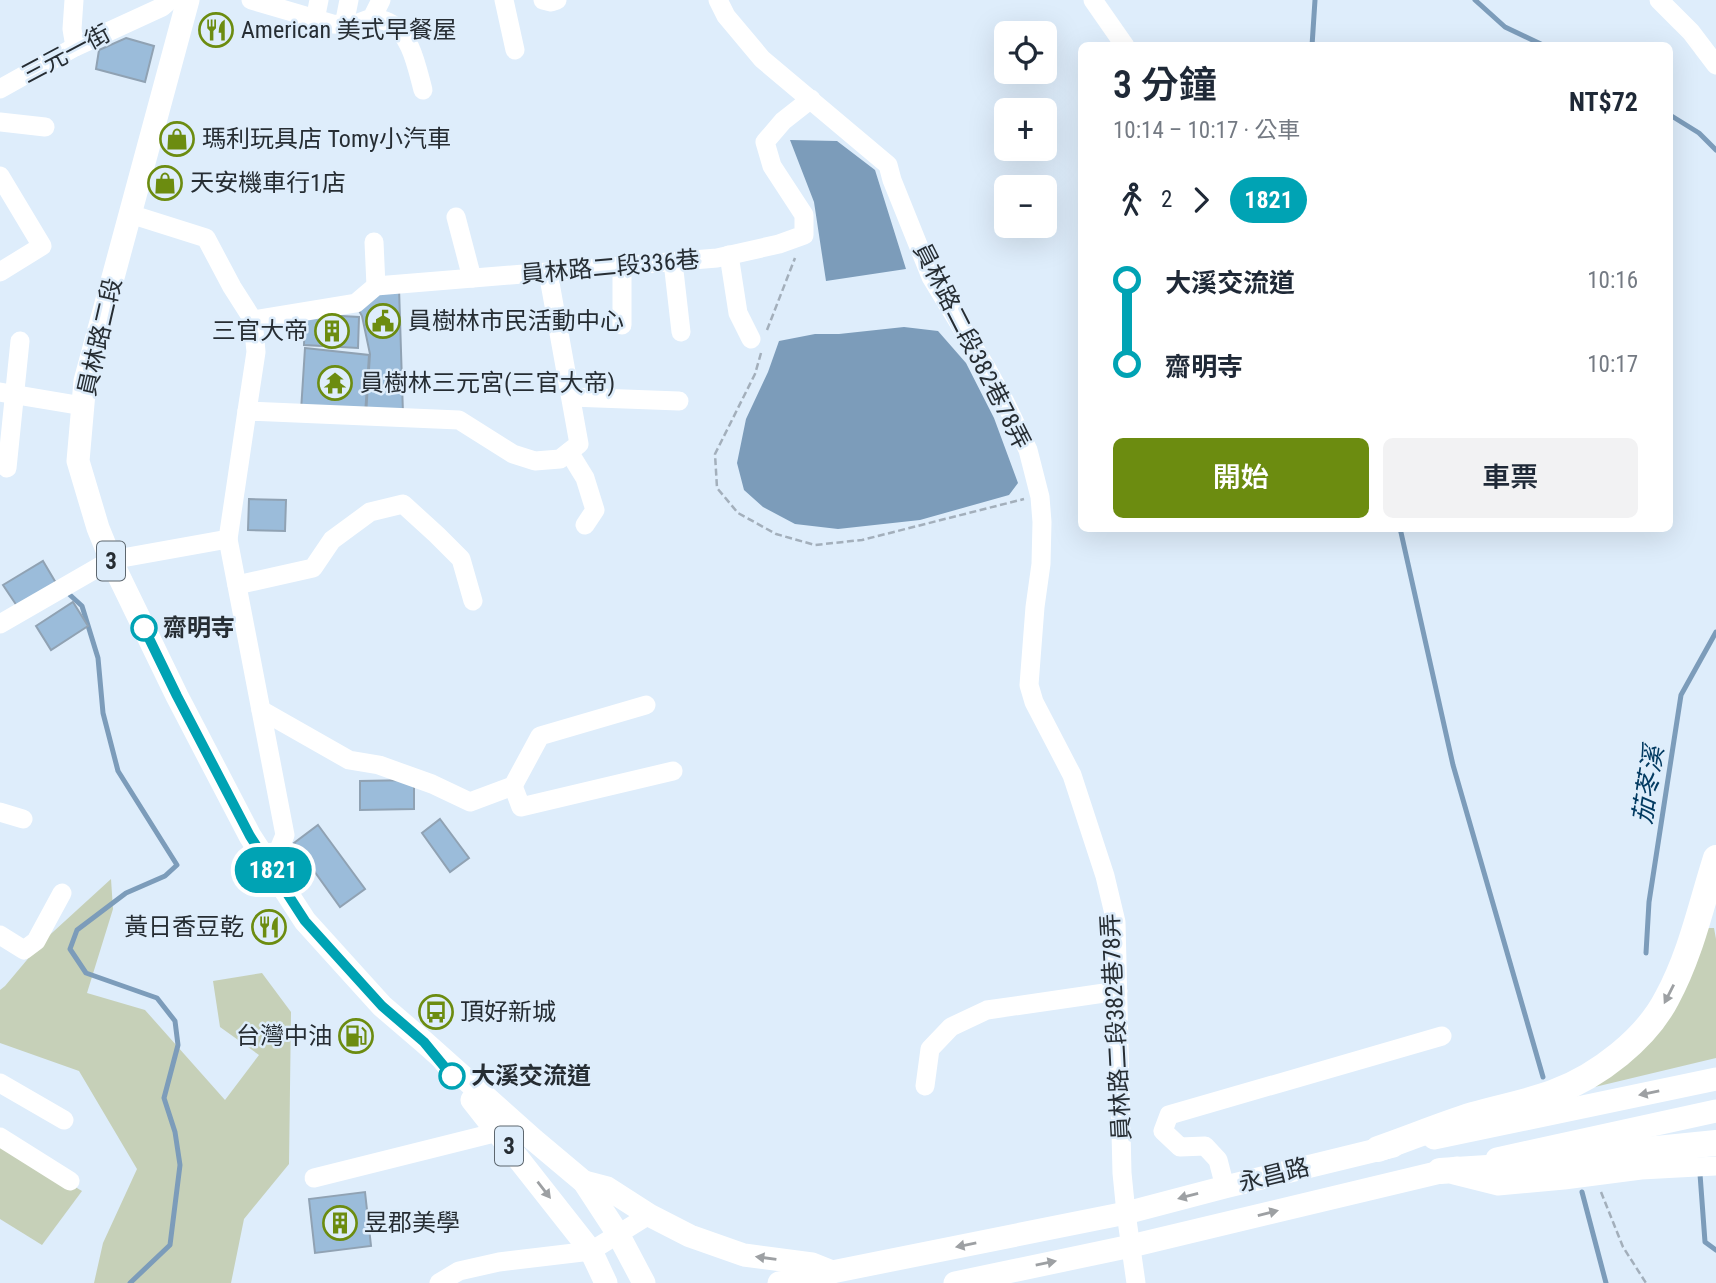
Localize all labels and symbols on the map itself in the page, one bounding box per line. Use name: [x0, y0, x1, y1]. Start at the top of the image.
restaurant icon: American 美式早餐屋: [197, 11, 235, 49]
place label: American 美式早餐屋: [241, 16, 457, 44]
street label: 三元一街: [17, 19, 115, 89]
shop icon: 瑪利玩具店 Tomy小汽車: [158, 120, 196, 158]
place label: 瑪利玩具店 Tomy小汽車: [202, 125, 451, 153]
shop icon: 天安機車行1店: [146, 164, 184, 202]
place label: 天安機車行1店: [190, 169, 346, 197]
street label: 員林路二段382巷78弄: [908, 238, 1036, 454]
street label: 員林路二段336巷: [519, 245, 701, 289]
street label: 員林路二段: [73, 275, 127, 399]
public building icon: 員樹林市民活動中心: [364, 302, 402, 340]
place label: 員樹林市民活動中心: [408, 307, 624, 335]
building icon: 三官大帝: [313, 312, 351, 350]
place label: 三官大帝: [212, 317, 308, 345]
temple icon: 員樹林三元宮(三官大帝): [316, 364, 354, 402]
place label: 員樹林三元宮(三官大帝): [360, 369, 615, 397]
road number: 3: [97, 541, 125, 580]
place label: 齋明寺: [163, 614, 235, 642]
marker: 齋明寺: [131, 615, 157, 641]
water label: 茄苳溪: [1627, 740, 1670, 826]
line badge: 1821: [224, 847, 322, 893]
restaurant icon: 黃日香豆乾: [250, 908, 288, 946]
place label: 黃日香豆乾: [124, 913, 244, 941]
street label: 員林路二段382巷78弄: [1096, 913, 1136, 1141]
one-way arrow: [1663, 985, 1675, 1005]
bus stop icon: 頂好新城: [417, 993, 455, 1031]
place label: 頂好新城: [460, 998, 556, 1026]
fuel station icon: 台灣中油: [337, 1017, 375, 1055]
place label: 台灣中油: [236, 1022, 332, 1050]
place label: 大溪交流道: [471, 1062, 591, 1090]
marker: 大溪交流道: [439, 1063, 465, 1089]
one-way arrow: [1638, 1088, 1660, 1099]
road number: 3: [495, 1126, 523, 1166]
street label: 永昌路: [1236, 1153, 1312, 1197]
one-way arrow: [536, 1181, 551, 1199]
one-way arrow: [1177, 1192, 1198, 1202]
building icon: 昱郡美學: [321, 1204, 359, 1242]
one-way arrow: [1257, 1207, 1279, 1218]
place label: 昱郡美學: [364, 1209, 460, 1237]
one-way arrow: [955, 1240, 977, 1251]
one-way arrow: [755, 1252, 777, 1263]
one-way arrow: [1035, 1257, 1057, 1268]

